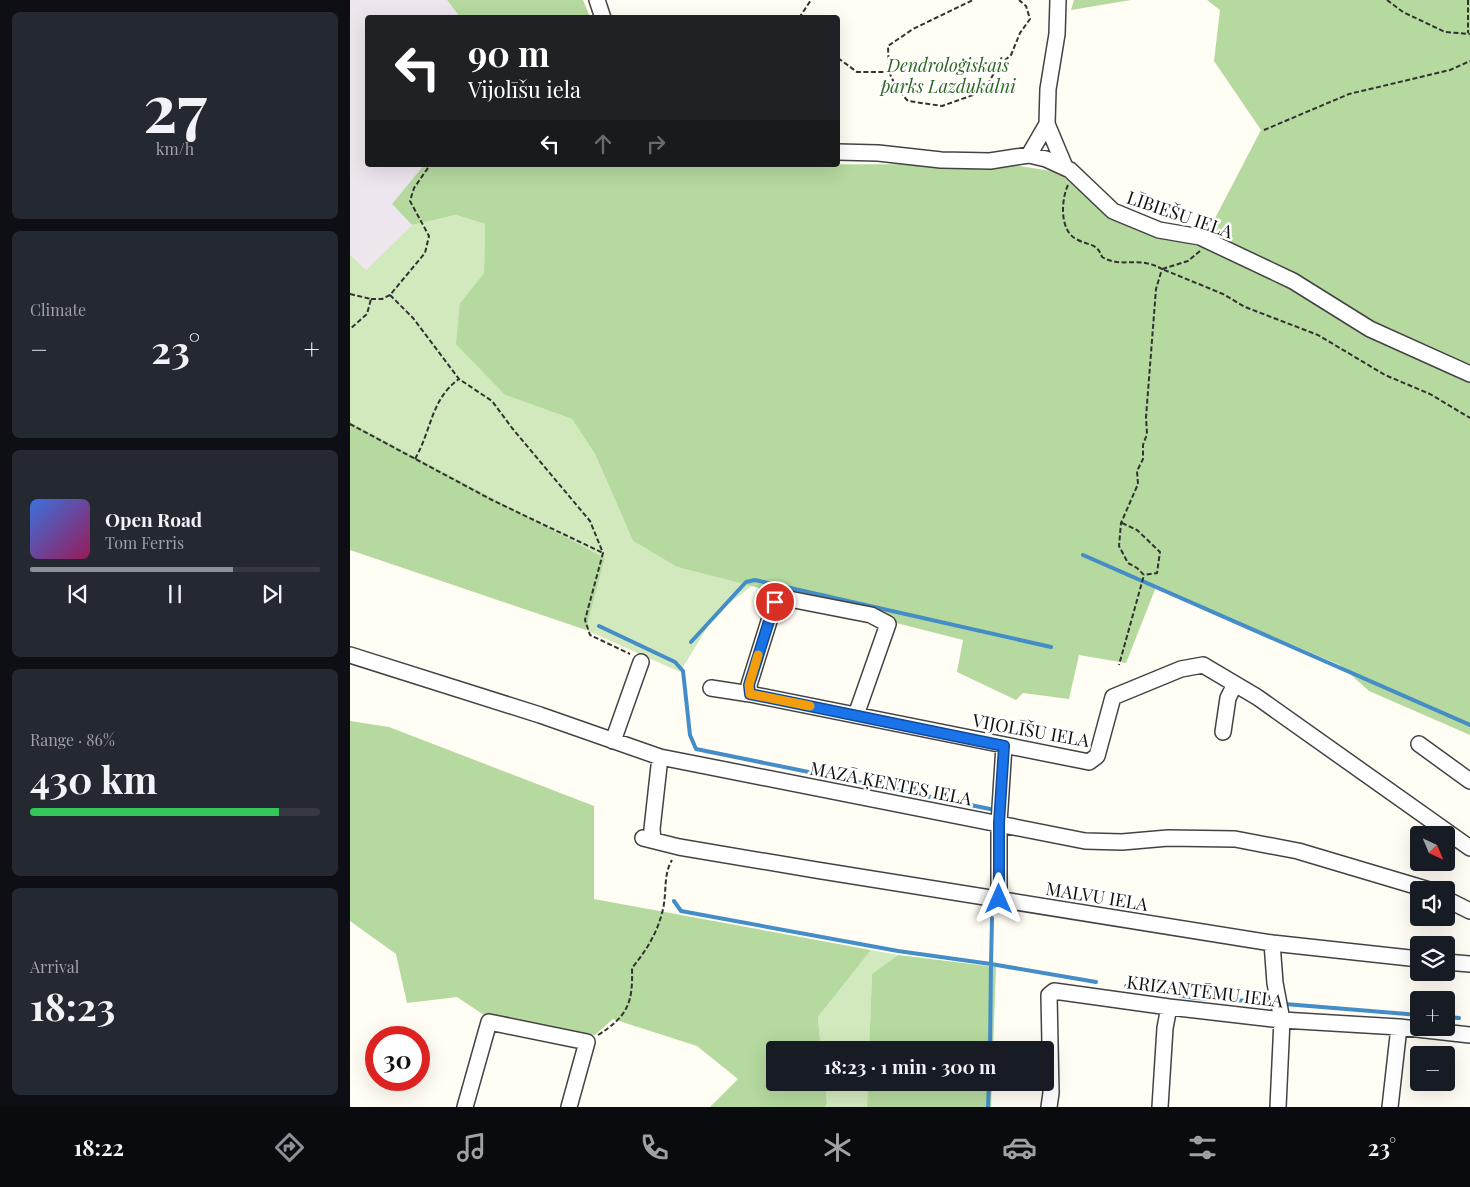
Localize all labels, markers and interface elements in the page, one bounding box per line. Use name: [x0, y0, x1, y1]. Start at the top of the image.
text: 90 m: [468, 29, 550, 76]
icon: left: [385, 35, 450, 100]
park label: Dendroloģiskais parks Lazdukalni: [878, 53, 1016, 98]
text: 27: [143, 62, 207, 148]
text: Vijolīšu iela: [468, 74, 581, 104]
icon: left: [536, 130, 564, 158]
icon: ahead: [589, 130, 617, 158]
icon: right: [642, 130, 670, 158]
text: km/h: [156, 138, 194, 159]
street label: LĪBIEŠU IELA: [1124, 185, 1237, 244]
text: Climate: [30, 299, 86, 320]
text: 23°: [151, 323, 200, 374]
text: −: [30, 330, 48, 367]
text: +: [304, 330, 320, 367]
text: Open Road: [105, 506, 202, 532]
text: Tom Ferris: [105, 532, 184, 553]
icon: previous: [64, 580, 92, 608]
icon: pause: [161, 580, 189, 608]
icon: next: [258, 580, 286, 608]
pin: [754, 581, 796, 623]
icon: arrive: [761, 588, 789, 616]
street label: VIJOLĪŠU IELA: [970, 708, 1092, 752]
text: Range · 86%: [30, 729, 115, 750]
text: 430 km: [30, 753, 157, 804]
street label: MAZĀ ĶENTES IELA: [808, 756, 975, 811]
north arrow: [1410, 826, 1455, 871]
map controls: [1410, 826, 1455, 1091]
position arrow: [972, 872, 1024, 924]
street label: MALVU IELA: [1044, 876, 1150, 916]
button: sound: [1410, 881, 1455, 926]
button: layers: [1410, 936, 1455, 981]
text: Arrival: [30, 956, 79, 977]
street label: KRIZANTĒMU IELA: [1125, 969, 1285, 1013]
text: 18:23: [30, 980, 115, 1031]
button: +: [1410, 991, 1455, 1036]
speed limit sign: 30: [365, 1026, 430, 1091]
button: −: [1410, 1046, 1455, 1091]
text: 18:23 · 1 min · 300 m: [824, 1053, 996, 1079]
icon: directions: [272, 1130, 307, 1165]
icon: music: [454, 1130, 489, 1165]
icon: phone: [637, 1130, 672, 1165]
icon: climate: [820, 1130, 855, 1165]
icon: car: [1002, 1130, 1037, 1165]
icon: filters: [1185, 1130, 1220, 1165]
text: 18:22: [74, 1132, 124, 1162]
text: 23°: [1368, 1132, 1396, 1162]

